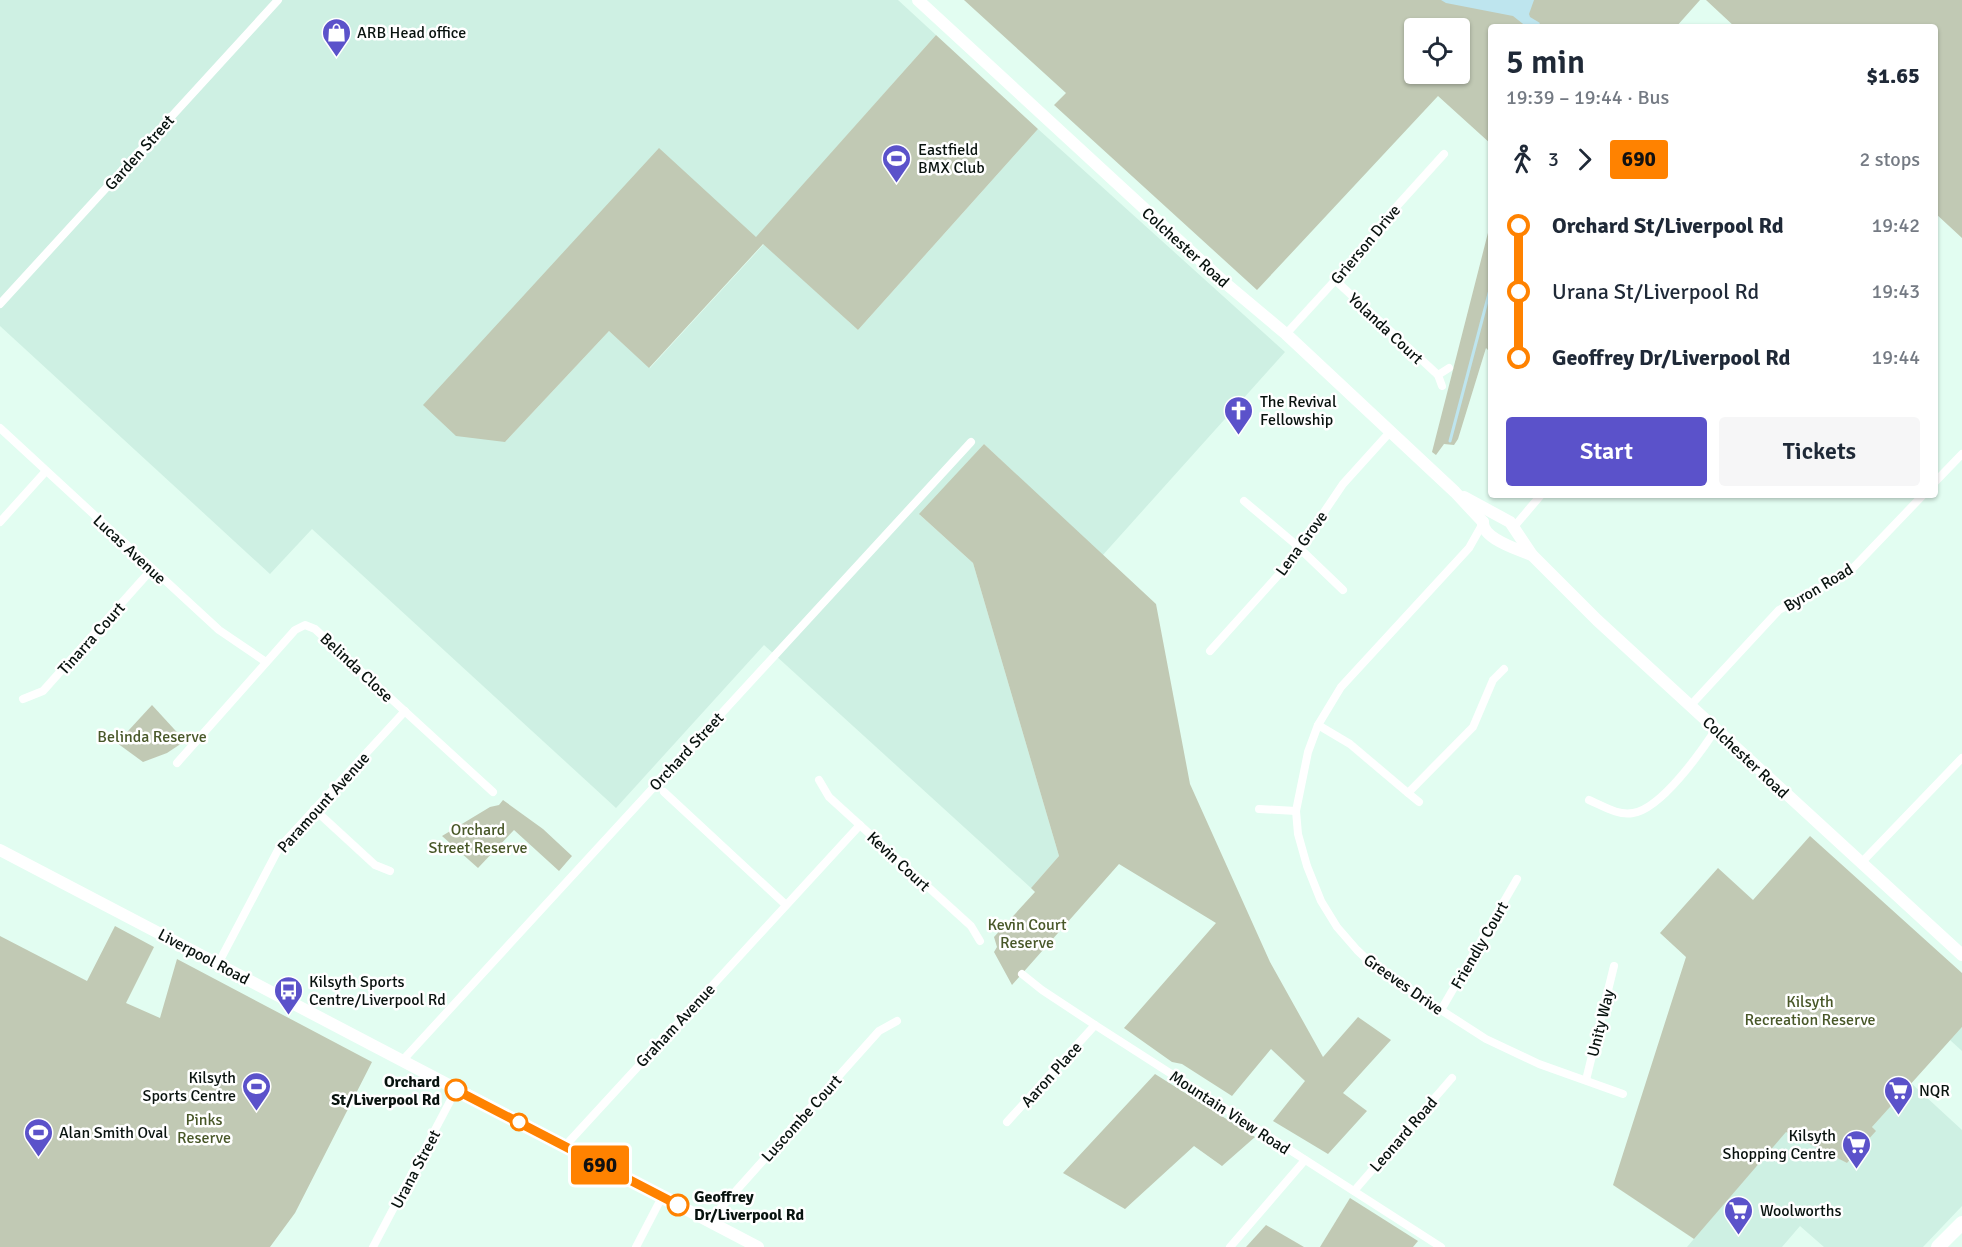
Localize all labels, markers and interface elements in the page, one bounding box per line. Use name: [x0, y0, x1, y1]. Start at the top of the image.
shop icon: ARB Head office: [320, 16, 352, 58]
map controls: [1404, 18, 1470, 84]
button: locate: [1404, 18, 1470, 84]
place label: ARB Head office: [357, 23, 466, 43]
text: 5 min: [1506, 42, 1585, 83]
text: $1.65: [1866, 62, 1920, 89]
text: 19:39 – 19:44 · Bus: [1506, 85, 1669, 110]
street label: Garden Street: [101, 111, 179, 195]
place label: Eastfield BMX Club: [918, 140, 985, 178]
sports icon: Eastfield BMX Club: [881, 142, 913, 184]
icon: walk: [1506, 143, 1539, 176]
icon: forward: [1568, 143, 1601, 176]
text: 690: [1622, 146, 1656, 172]
text: 3: [1548, 147, 1559, 172]
text: 2 stops: [1859, 147, 1920, 172]
street label: Grierson Drive: [1327, 201, 1405, 289]
street label: Colchester Road: [1137, 203, 1233, 292]
text: Orchard St/Liverpool Rd: [1552, 212, 1784, 239]
text: 19:42: [1871, 213, 1920, 238]
text: Urana St/Liverpool Rd: [1552, 278, 1759, 305]
text: 19:43: [1871, 279, 1920, 304]
street label: Yolanda Court: [1344, 289, 1427, 369]
text: Geoffrey Dr/Liverpool Rd: [1552, 344, 1790, 371]
text: 19:44: [1871, 345, 1920, 370]
place label: The Revival Fellowship: [1260, 392, 1337, 430]
church icon: The Revival Fellowship: [1223, 394, 1255, 436]
button: Start: [1506, 417, 1707, 486]
button: Tickets: [1719, 417, 1920, 486]
street label: Lena Grove: [1272, 507, 1332, 580]
street label: Lucas Avenue: [89, 511, 170, 589]
street label: Byron Road: [1780, 559, 1857, 616]
street label: Tinarra Court: [54, 598, 130, 679]
street label: Belinda Close: [315, 629, 397, 707]
street label: Orchard Street: [645, 708, 728, 795]
street label: Colchester Road: [1698, 713, 1793, 803]
park label: Belinda Reserve: [97, 727, 207, 747]
street label: Paramount Avenue: [273, 748, 374, 857]
park label: Orchard Street Reserve: [428, 820, 528, 858]
street label: Kevin Court: [863, 827, 934, 896]
street label: Friendly Court: [1447, 898, 1513, 993]
park label: Kevin Court Reserve: [987, 915, 1067, 953]
street label: Liverpool Road: [154, 924, 253, 989]
street label: Greeves Drive: [1360, 950, 1447, 1020]
place label: Kilsyth Sports Centre/Liverpool Rd: [309, 972, 446, 1010]
bus stop icon: Kilsyth Sports Centre/Liverpool Rd: [272, 974, 304, 1016]
street label: Graham Avenue: [632, 980, 720, 1072]
street label: Unity Way: [1583, 987, 1619, 1059]
park label: Kilsyth Recreation Reserve: [1745, 992, 1875, 1030]
street label: Aaron Place: [1017, 1038, 1086, 1112]
street label: Mountain View Road: [1165, 1066, 1293, 1159]
place label: Kilsyth Sports Centre: [143, 1068, 236, 1106]
sports icon: Kilsyth Sports Centre: [241, 1070, 273, 1112]
street label: Luscombe Court: [757, 1071, 846, 1166]
place label: Orchard St/Liverpool Rd: [331, 1072, 440, 1110]
supermarket icon: NQR: [1882, 1074, 1914, 1116]
marker: Orchard St/Liverpool Rd: [445, 1079, 467, 1101]
place label: NQR: [1919, 1081, 1950, 1101]
street label: Leonard Road: [1366, 1093, 1442, 1176]
park label: Pinks Reserve: [177, 1110, 231, 1148]
unlabelled marker: [510, 1113, 528, 1131]
sports icon: Alan Smith Oval: [22, 1116, 54, 1158]
place label: Alan Smith Oval: [59, 1123, 168, 1143]
street label: Urana Street: [387, 1126, 445, 1212]
place label: Kilsyth Shopping Centre: [1723, 1126, 1836, 1164]
supermarket icon: Kilsyth Shopping Centre: [1841, 1128, 1873, 1170]
line badge: 690: [566, 1146, 634, 1184]
text: 690: [583, 1152, 617, 1178]
place label: Geoffrey Dr/Liverpool Rd: [694, 1187, 804, 1225]
marker: Geoffrey Dr/Liverpool Rd: [667, 1194, 689, 1216]
supermarket icon: Woolworths: [1723, 1194, 1755, 1236]
place label: Woolworths: [1760, 1201, 1841, 1221]

